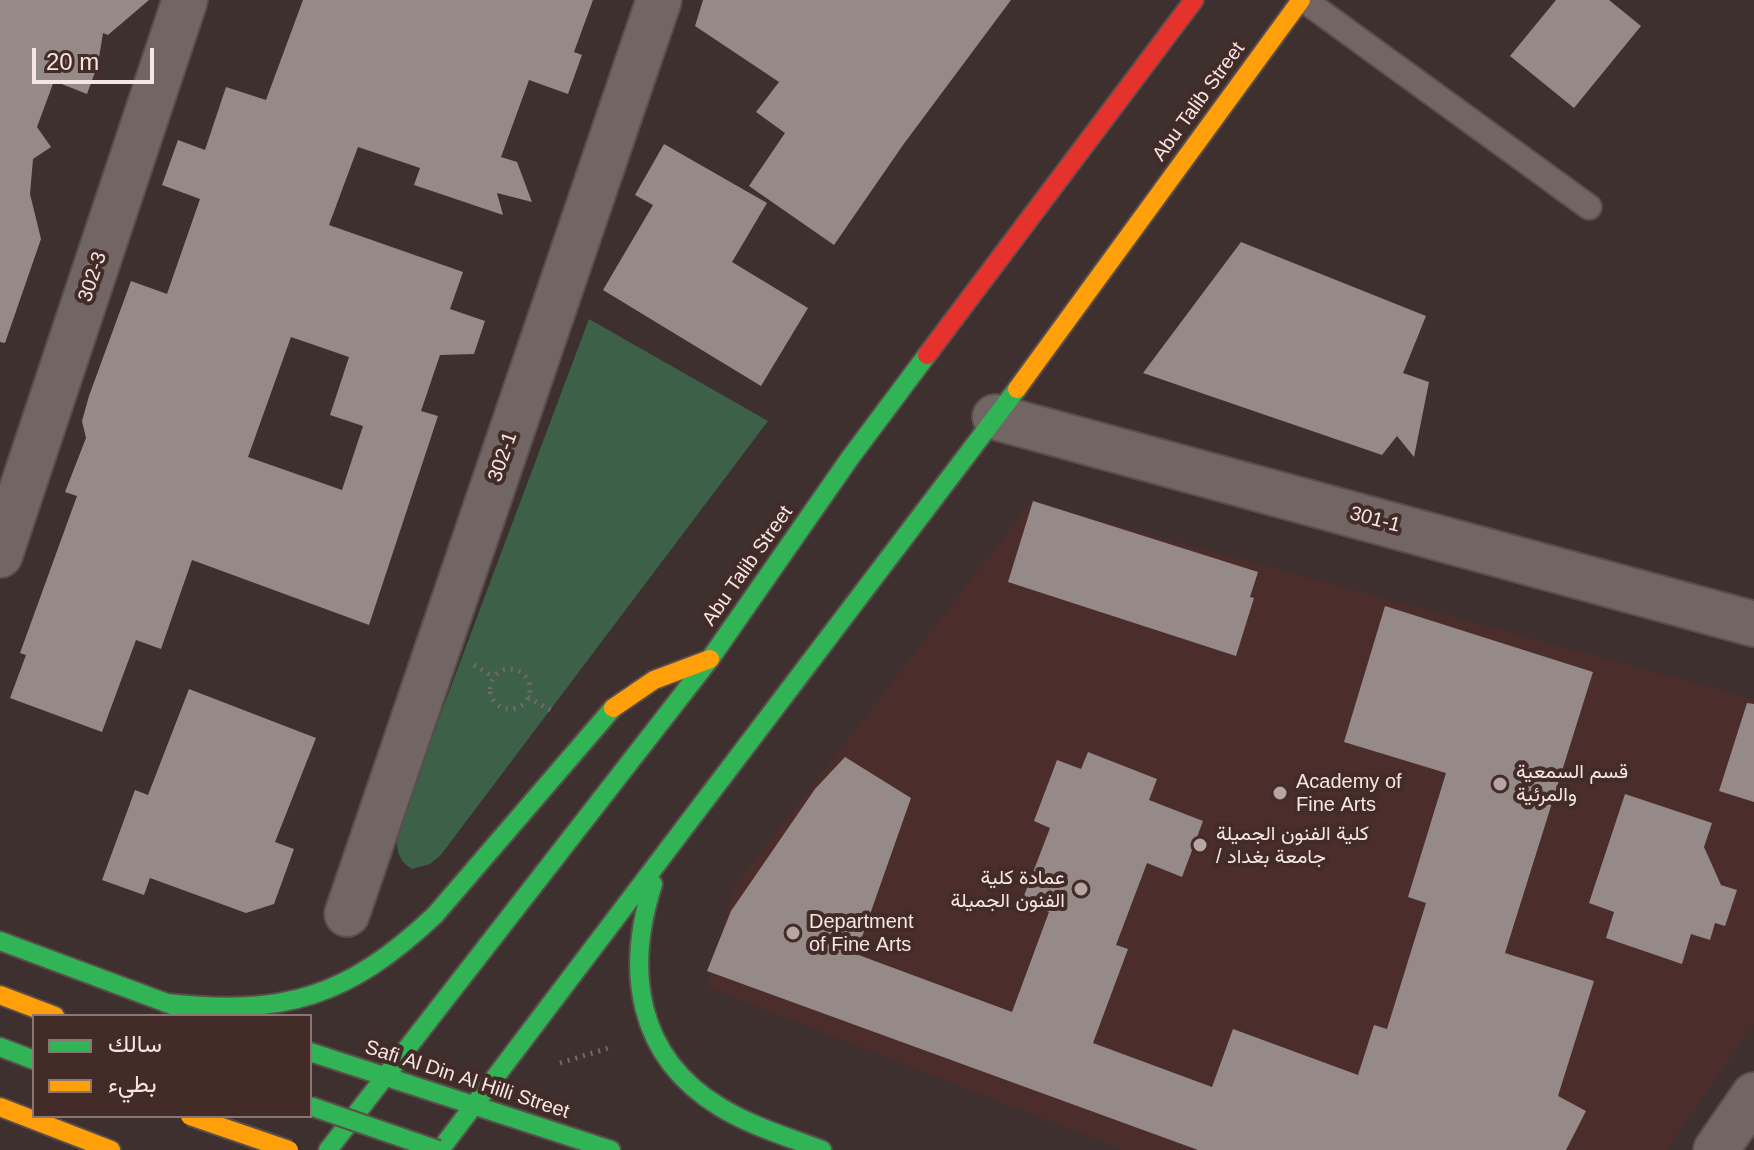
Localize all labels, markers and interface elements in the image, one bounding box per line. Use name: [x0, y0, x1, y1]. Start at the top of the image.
scale bar: [36, 32, 158, 82]
street label: Abu Talib Street: [1148, 38, 1250, 166]
text: 20 m: [46, 48, 99, 75]
street label: 302-3: [74, 249, 112, 305]
street label: 302-1: [483, 429, 523, 485]
street label: Abu Talib Street: [698, 501, 798, 631]
street label: 301-1: [1347, 502, 1403, 538]
place label: قسم السمعية والمرئية: [1516, 760, 1628, 807]
place label: Academy of Fine Arts: [1296, 770, 1402, 817]
marker: قسم السمعية والمرئية: [1491, 775, 1509, 793]
marker: Academy of Fine Arts: [1271, 784, 1289, 802]
place label: كلية الفنون الجميلة / جامعة بغداد: [1216, 822, 1369, 869]
marker: كلية الفنون الجميلة / جامعة بغداد: [1191, 836, 1209, 854]
place label: عمادة كلية الفنون الجميلة: [950, 866, 1065, 913]
marker: عمادة كلية الفنون الجميلة: [1072, 880, 1090, 898]
place label: Department of Fine Arts: [809, 910, 913, 957]
marker: Department of Fine Arts: [784, 924, 802, 942]
legend: [32, 1014, 312, 1118]
text: سالك: [108, 1030, 162, 1057]
street label: Safi Al Din Al Hilli Street: [362, 1036, 572, 1124]
text: بطيء: [108, 1070, 157, 1097]

